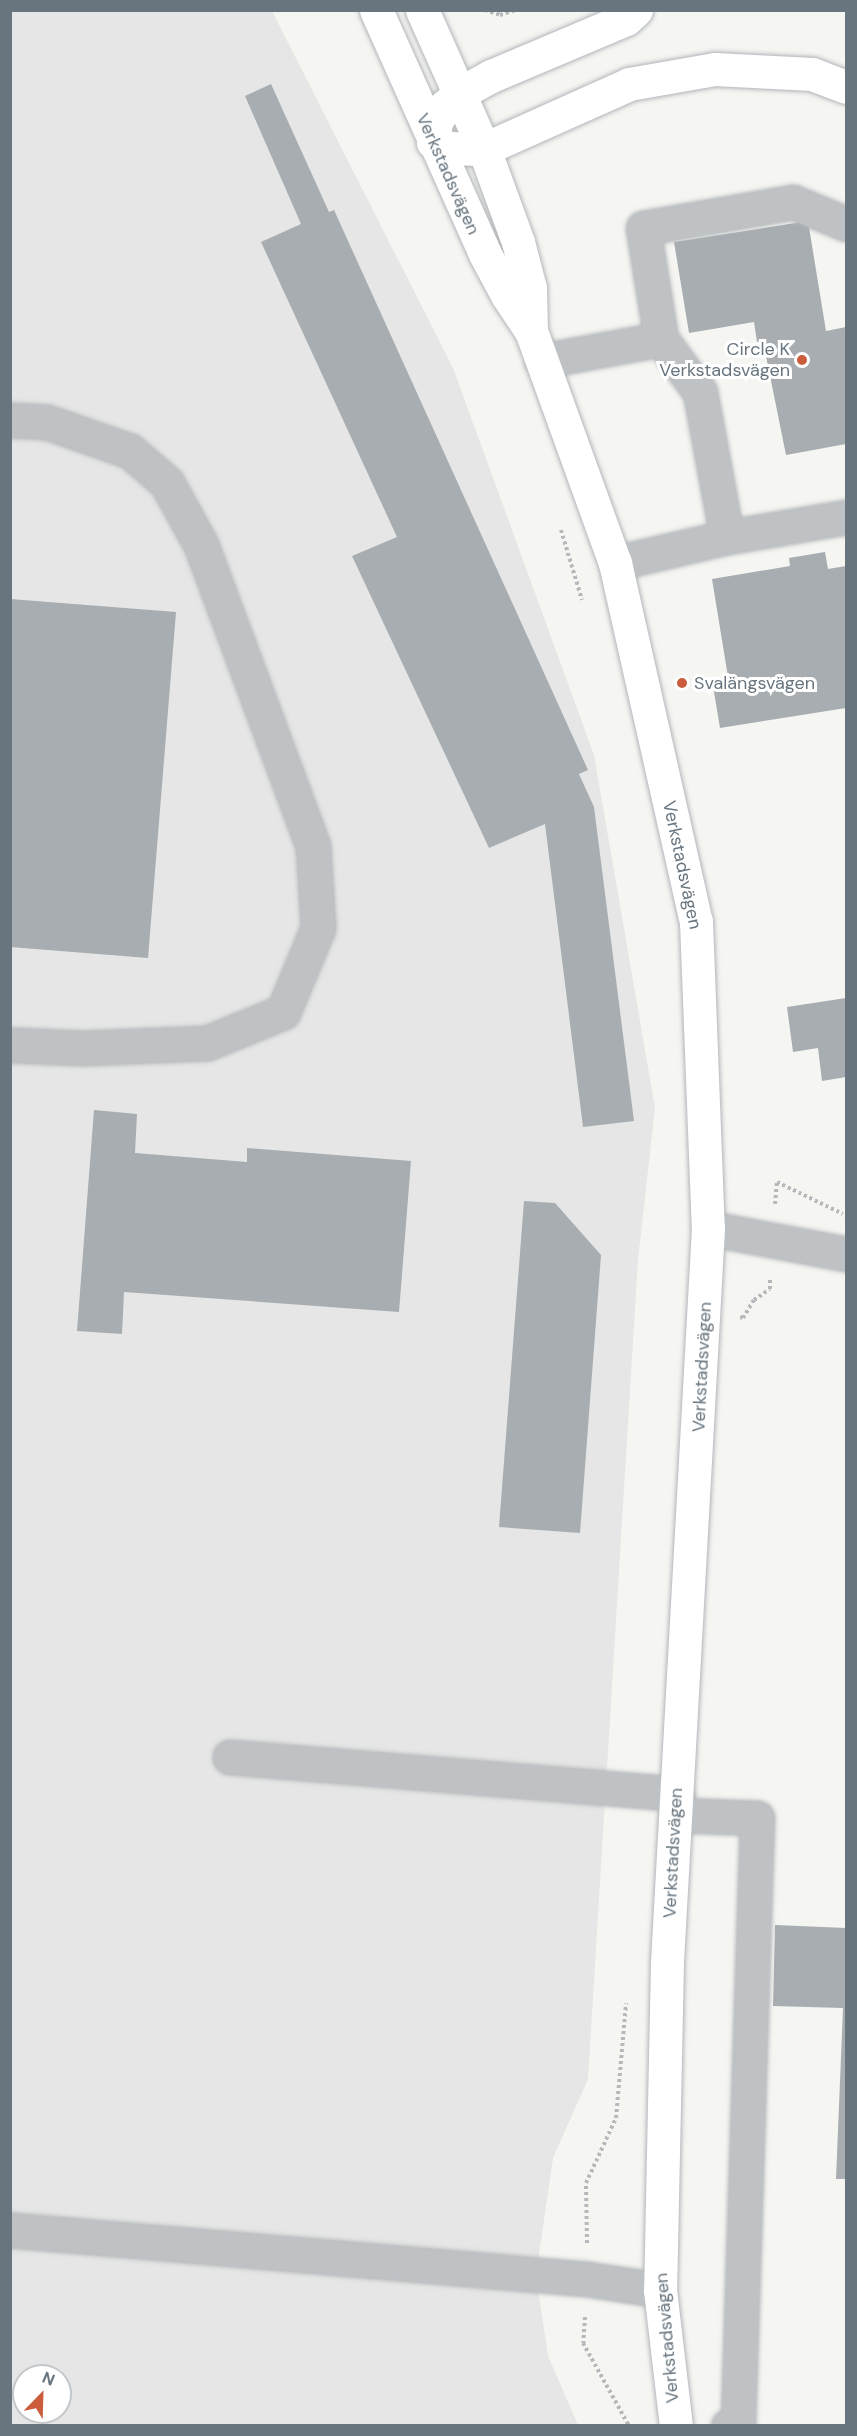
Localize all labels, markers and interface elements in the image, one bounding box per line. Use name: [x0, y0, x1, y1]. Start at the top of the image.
street label: Verkstadsvägen: [412, 110, 484, 238]
place label: Circle K Verkstadsvägen: [659, 339, 790, 382]
marker: Circle K Verkstadsvägen: [795, 353, 809, 367]
place label: Svalängsvägen: [694, 672, 815, 694]
marker: Svalängsvägen: [675, 676, 689, 690]
street label: Verkstadsvägen: [658, 799, 706, 931]
street label: Verkstadsvägen: [688, 1301, 716, 1433]
street label: Verkstadsvägen: [659, 1787, 687, 1919]
street label: Verkstadsvägen: [651, 2272, 683, 2404]
north arrow: [12, 2364, 72, 2424]
text: N: [39, 2367, 58, 2391]

